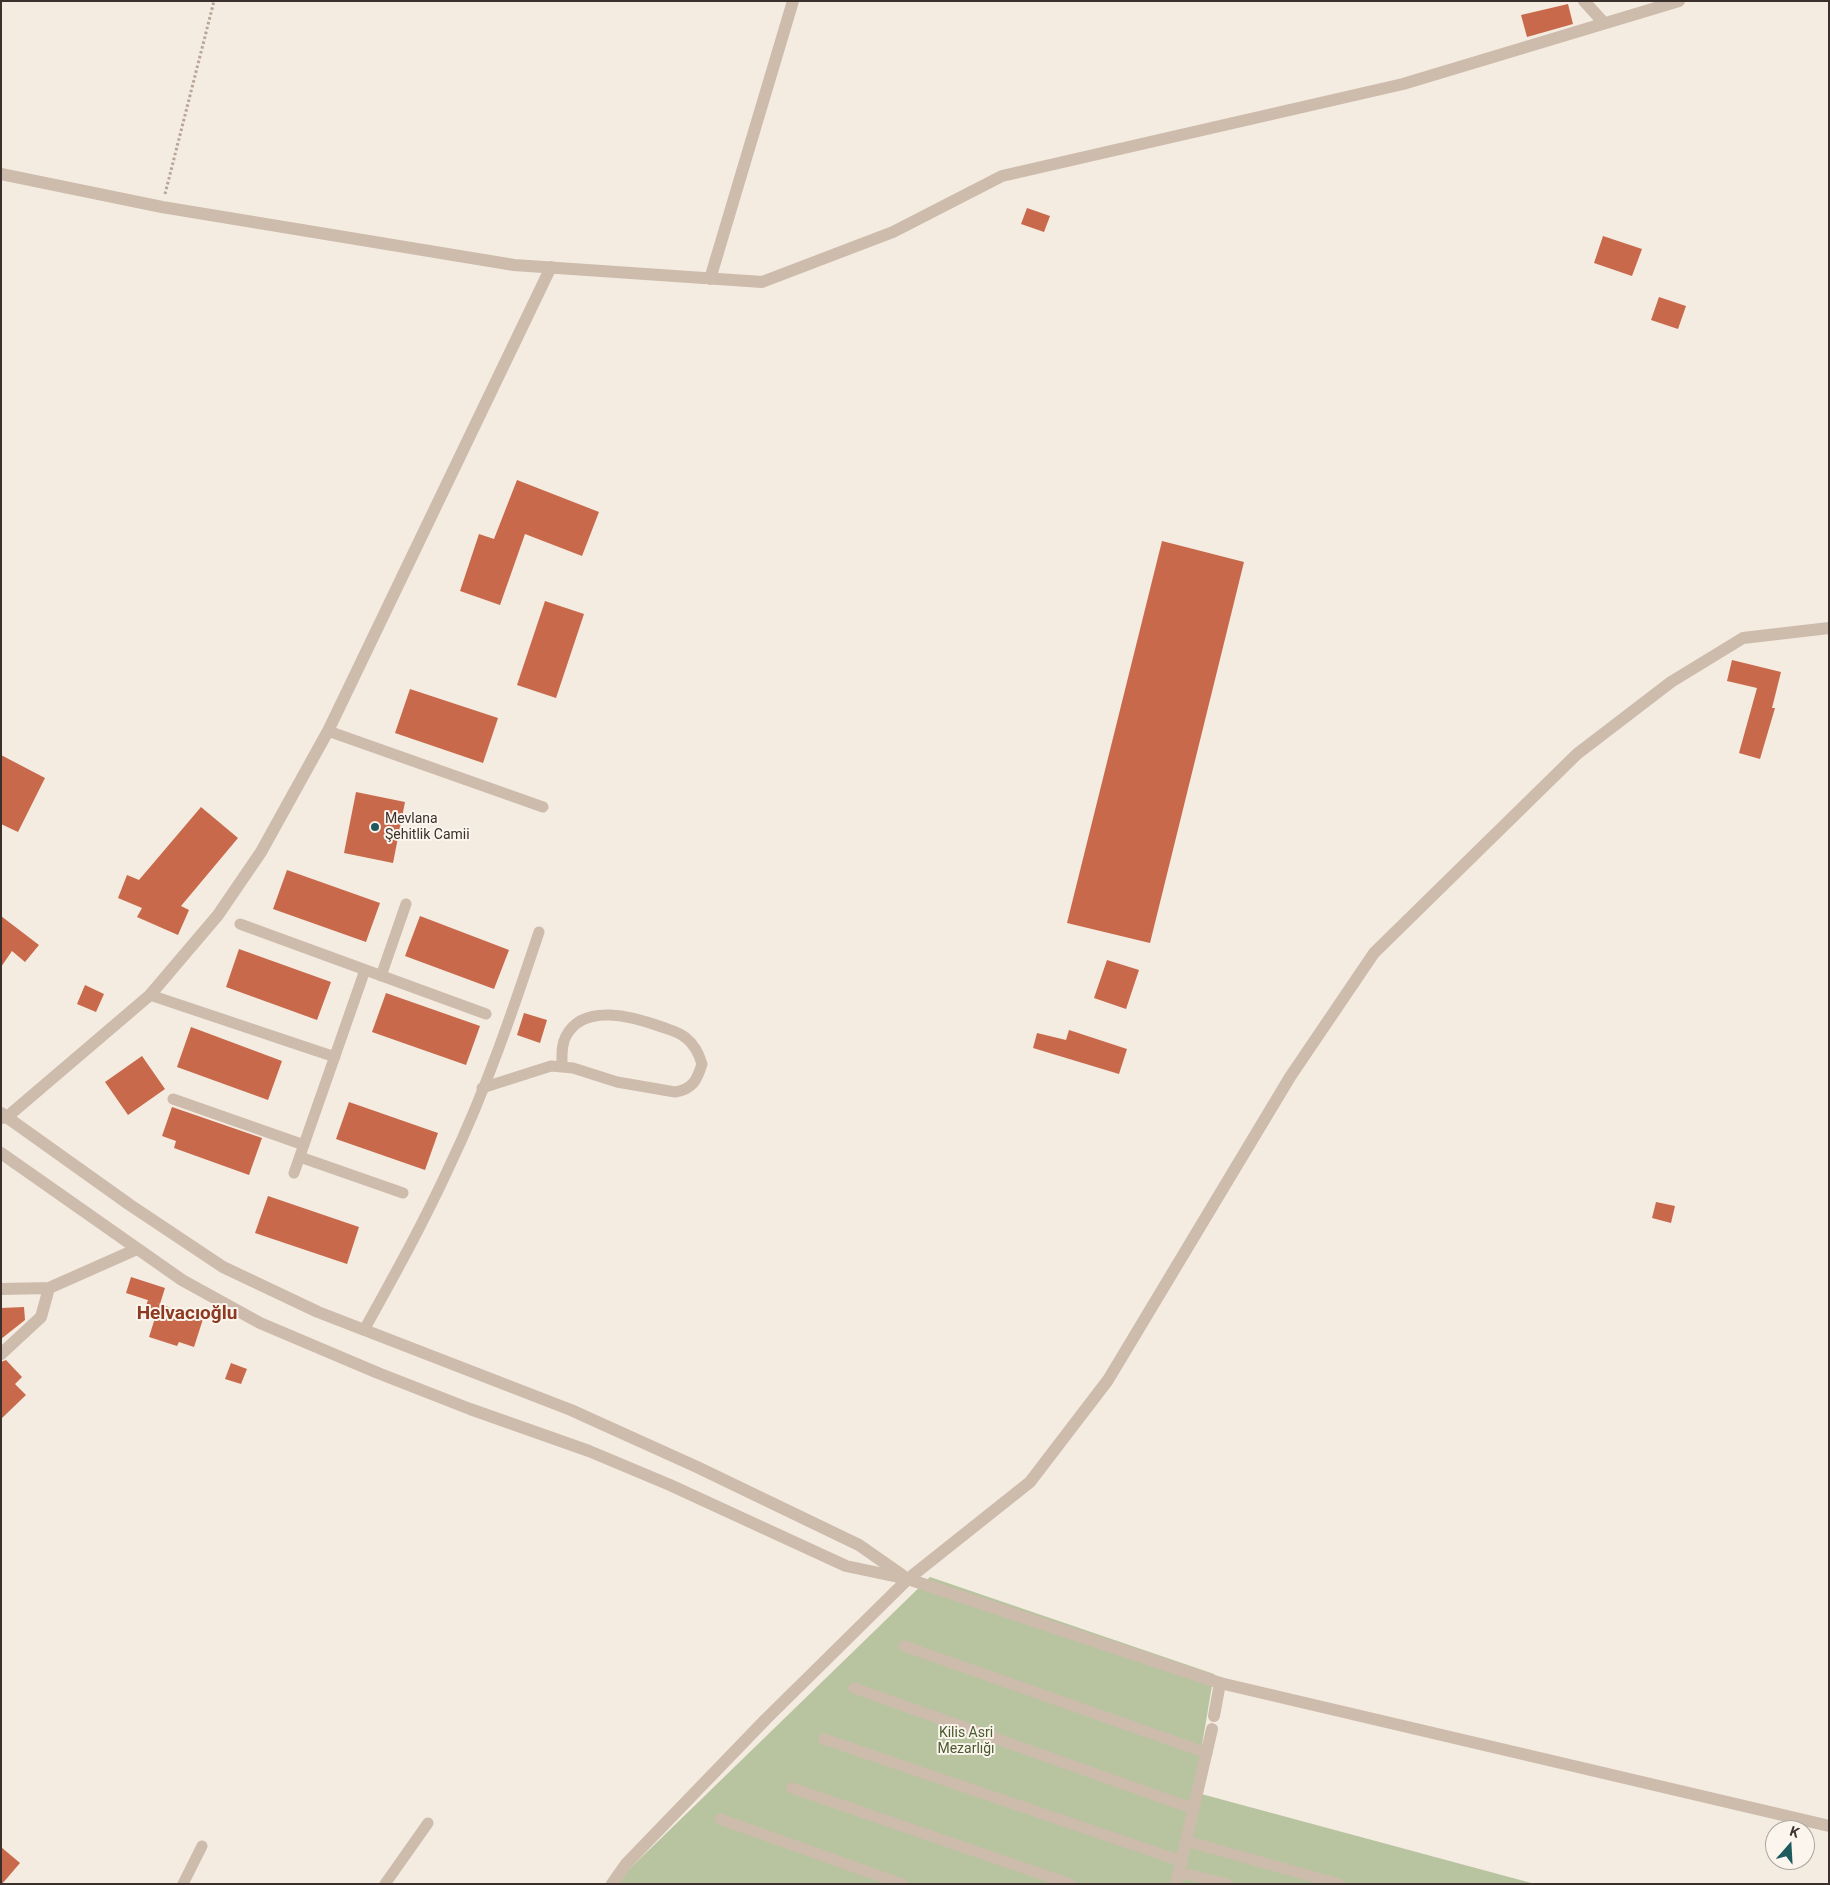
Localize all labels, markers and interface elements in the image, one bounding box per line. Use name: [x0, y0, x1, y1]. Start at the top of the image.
place label: Mevlana Şehitlik Camii: [385, 811, 470, 844]
marker: Mevlana Şehitlik Camii: [369, 821, 381, 833]
district label: Helvacıoğlu: [137, 1303, 237, 1325]
park label: Kilis Asri Mezarlığı: [937, 1725, 995, 1758]
north arrow: [1765, 1820, 1815, 1870]
text: K: [1788, 1823, 1801, 1841]

